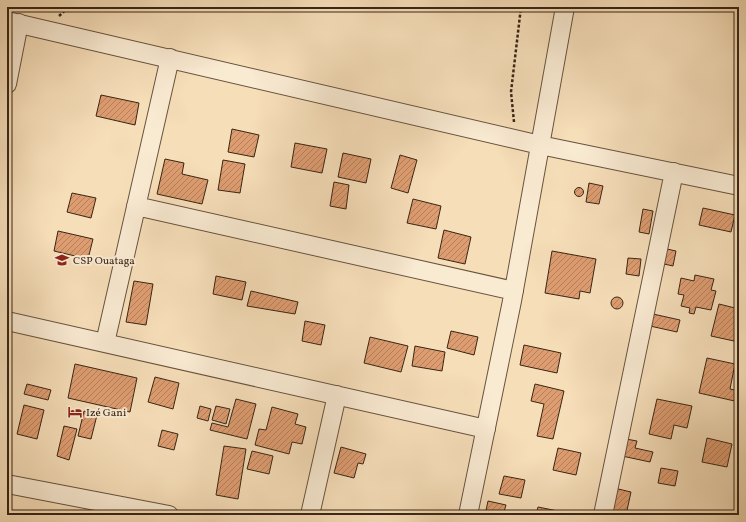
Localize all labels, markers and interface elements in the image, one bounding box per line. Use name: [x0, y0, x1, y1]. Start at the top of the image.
school or university icon: CSP Ouataga: [54, 252, 70, 268]
place label: CSP Ouataga: [73, 254, 135, 269]
hotel icon: Izé Gani: [67, 404, 83, 420]
place label: Izé Gani: [86, 406, 126, 421]

